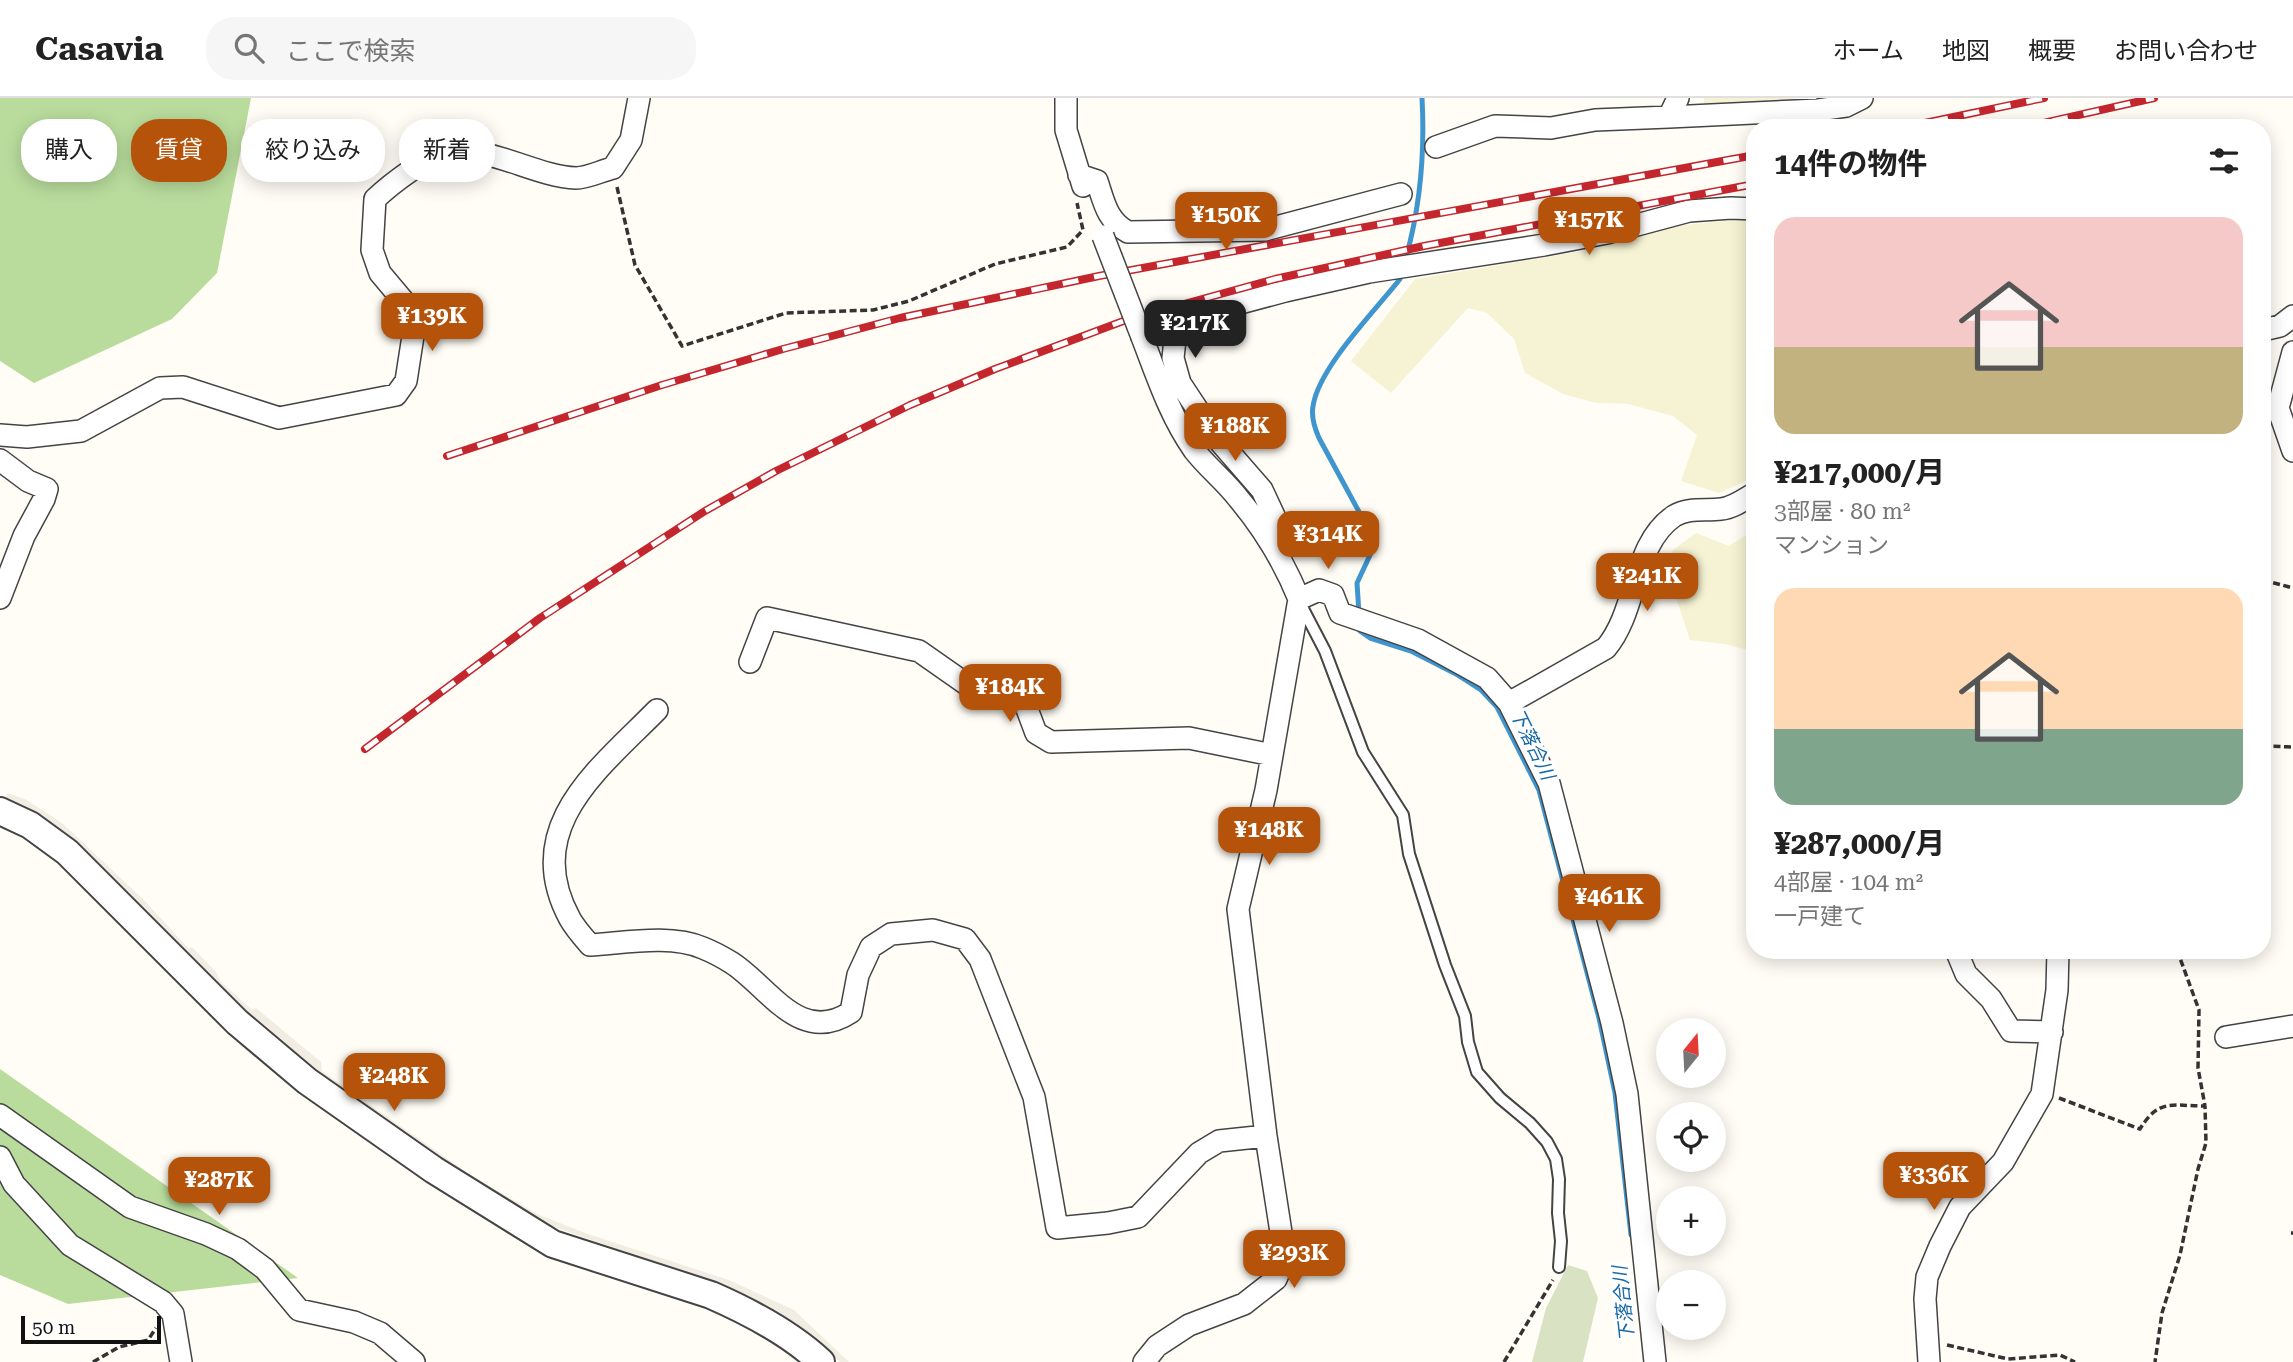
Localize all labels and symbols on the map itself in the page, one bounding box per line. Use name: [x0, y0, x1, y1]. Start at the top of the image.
pin: ¥150K: [1177, 192, 1275, 252]
pin: ¥157K: [1540, 198, 1638, 257]
pin: ¥139K: [383, 294, 481, 353]
pin: ¥217K: [1146, 300, 1244, 360]
pin: ¥188K: [1186, 404, 1284, 463]
pin: ¥314K: [1279, 512, 1377, 571]
pin: ¥241K: [1598, 554, 1696, 613]
pin: ¥184K: [961, 664, 1059, 724]
water label: 下落合川: [1506, 705, 1560, 785]
pin: ¥148K: [1220, 808, 1318, 867]
pin: ¥461K: [1560, 874, 1658, 934]
north arrow: [1656, 1018, 1726, 1088]
pin: ¥248K: [345, 1054, 443, 1113]
pin: ¥336K: [1885, 1152, 1983, 1212]
pin: ¥287K: [170, 1158, 268, 1217]
pin: ¥293K: [1245, 1230, 1343, 1290]
water label: 下落合川: [1608, 1263, 1639, 1343]
scale bar: [21, 1313, 161, 1345]

